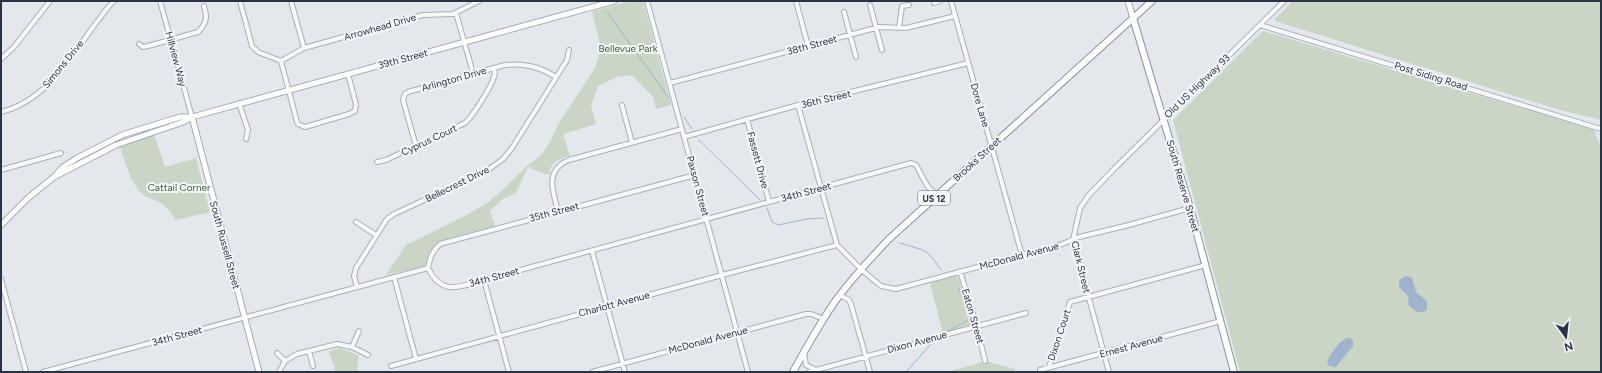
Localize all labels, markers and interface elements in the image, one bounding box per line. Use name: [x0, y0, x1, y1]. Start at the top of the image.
street label: Arrowhead Drive: [342, 10, 418, 44]
street label: Hillview Way: [162, 30, 190, 89]
street label: 38th Street: [785, 32, 839, 58]
street label: Simons Drive: [40, 37, 87, 91]
park label: Bellevue Park: [598, 42, 658, 55]
street label: 39th Street: [377, 46, 429, 72]
street label: Old US Highway 93: [1161, 51, 1233, 121]
street label: Post Siding Road: [1393, 59, 1469, 93]
street label: Arlington Drive: [420, 63, 488, 94]
street label: Dore Lane: [968, 81, 993, 129]
street label: 36th Street: [800, 87, 852, 111]
street label: Cyprus Court: [399, 121, 459, 159]
street label: Fassett Drive: [744, 130, 772, 190]
street label: Brooks Street: [950, 134, 1004, 184]
street label: South Reserve Street: [1164, 138, 1202, 234]
street label: Paxson Street: [684, 154, 712, 218]
street label: Bellecrest Drive: [423, 163, 492, 205]
street label: 34th Street: [779, 179, 833, 205]
park label: Cattail Corner: [148, 181, 211, 194]
road number: US 12: [918, 191, 950, 205]
street label: South Russell Street: [207, 199, 243, 291]
street label: 35th Street: [528, 199, 581, 225]
street label: McDonald Avenue: [978, 239, 1061, 273]
street label: Clark Street: [1068, 240, 1094, 295]
street label: 34th Street: [467, 264, 521, 290]
street label: Eaton Street: [959, 287, 987, 345]
street label: Charlott Avenue: [577, 288, 652, 320]
street label: Dixon Court: [1045, 307, 1074, 362]
north arrow: [1546, 317, 1586, 357]
street label: 34th Street: [150, 323, 204, 349]
street label: McDonald Avenue: [667, 323, 750, 357]
street label: Dixon Avenue: [886, 328, 949, 356]
street label: Ernest Avenue: [1098, 331, 1165, 361]
text: N: [1563, 339, 1574, 354]

